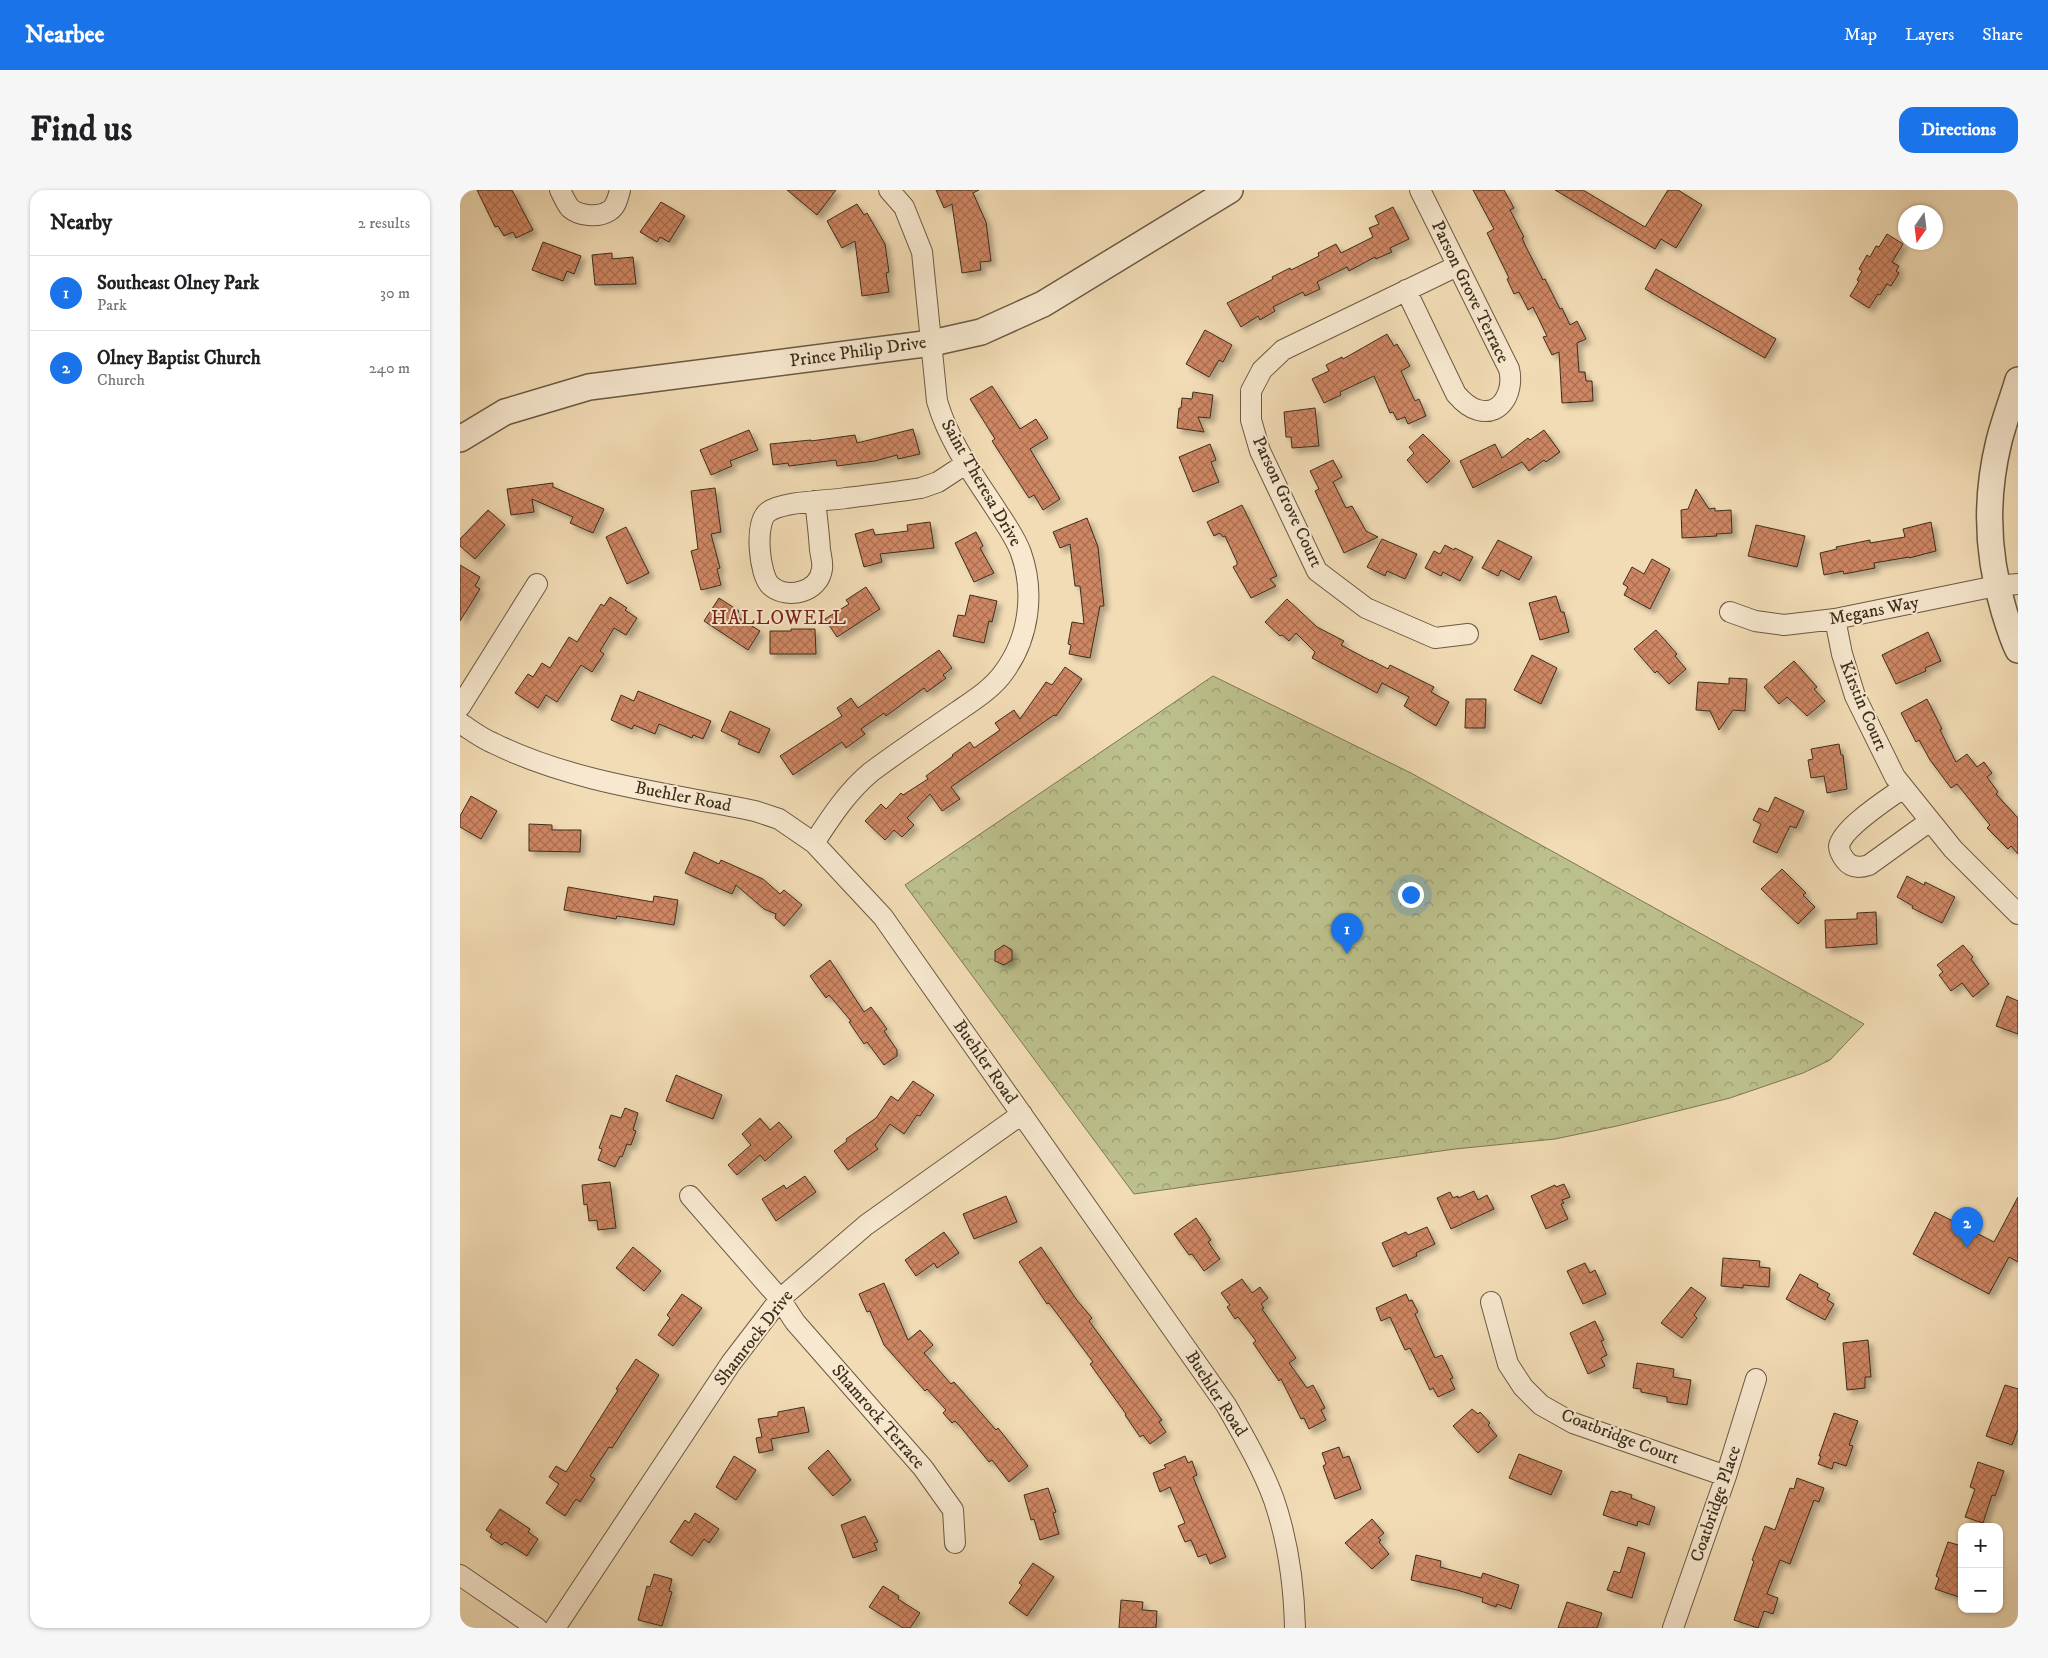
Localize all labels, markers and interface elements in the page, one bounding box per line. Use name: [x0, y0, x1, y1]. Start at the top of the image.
text: Nearbee: [25, 20, 104, 50]
text: Map: [1844, 24, 1877, 46]
text: Layers: [1905, 24, 1954, 46]
text: Share: [1982, 24, 2023, 46]
button: Directions: [1899, 107, 2018, 153]
text: Find us: [30, 108, 132, 152]
north arrow: [1898, 205, 1943, 250]
text: Nearby: [50, 210, 112, 236]
text: 2 results: [358, 213, 410, 233]
street label: Parson Grove Terrace: [1426, 217, 1514, 367]
text: Southeast Olney Park: [97, 272, 259, 295]
text: 1: [63, 283, 69, 303]
text: 30 m: [380, 283, 410, 303]
text: Park: [97, 295, 127, 315]
street label: Prince Philip Drive: [788, 332, 928, 372]
text: Olney Baptist Church: [97, 347, 261, 370]
text: 2: [62, 358, 70, 378]
text: 240 m: [369, 358, 410, 378]
text: Church: [97, 370, 145, 390]
street label: Saint Theresa Drive: [936, 416, 1026, 550]
street label: Parson Grove Court: [1247, 433, 1327, 571]
street label: Megans Way: [1827, 591, 1921, 630]
district label: HALLOWELL: [711, 607, 847, 630]
street label: Kirstin Court: [1834, 658, 1892, 754]
street label: Buehler Road: [633, 777, 733, 817]
your location: [1398, 882, 1424, 908]
pin: 1: [1331, 913, 1363, 954]
street label: Buehler Road: [948, 1016, 1022, 1108]
pin: 2: [1951, 1207, 1983, 1248]
street label: Shamrock Drive: [710, 1285, 798, 1391]
street label: Buehler Road: [1180, 1347, 1252, 1441]
street label: Shamrock Terrace: [827, 1360, 929, 1474]
street label: Coatbridge Court: [1558, 1404, 1682, 1470]
street label: Coatbridge Place: [1686, 1443, 1746, 1565]
map controls: [1958, 1523, 2003, 1613]
button: +: [1958, 1523, 2003, 1568]
button: −: [1958, 1568, 2003, 1613]

